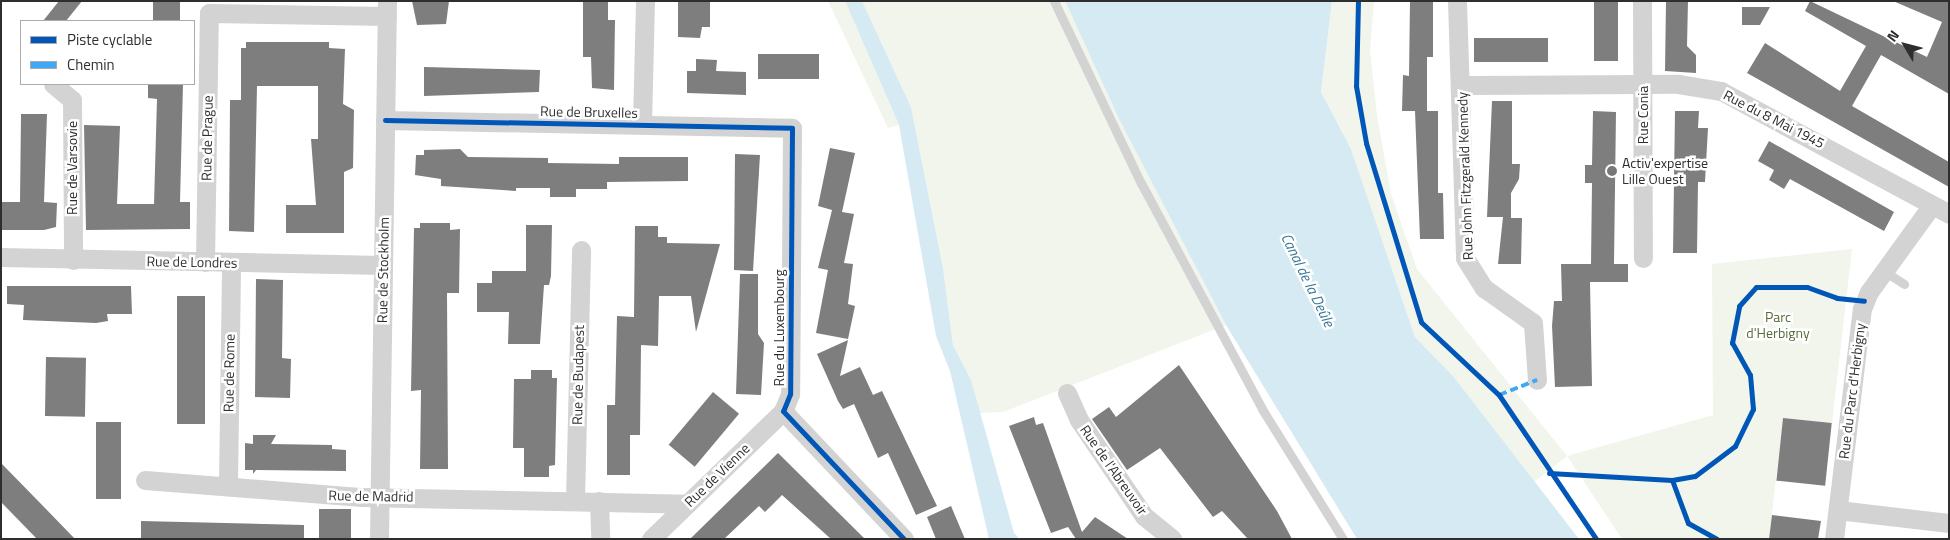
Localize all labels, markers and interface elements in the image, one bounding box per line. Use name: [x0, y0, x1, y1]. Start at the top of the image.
legend: [20, 20, 195, 85]
north arrow: [1880, 20, 1930, 70]
text: N: [1881, 25, 1904, 46]
text: Piste cyclable: [67, 28, 152, 51]
text: Chemin: [67, 53, 115, 76]
street label: Rue Conia: [1635, 86, 1651, 144]
street label: Rue du 8 Mai 1945: [1721, 86, 1827, 152]
street label: Rue John Fitzgerald Kennedy: [1454, 92, 1476, 260]
street label: Rue de Prague: [198, 95, 216, 181]
street label: Rue de Bruxelles: [540, 103, 638, 121]
street label: Rue de Varsovie: [64, 121, 80, 215]
place label: Activ'expertise Lille Ouest: [1622, 155, 1708, 188]
marker: Activ'expertise Lille Ouest: [1606, 165, 1618, 177]
street label: Rue de Stockholm: [374, 217, 392, 323]
water label: Canal de la Deûle: [1278, 230, 1338, 330]
street label: Rue de Londres: [146, 253, 238, 271]
street label: Rue du Luxembourg: [771, 269, 787, 387]
park label: Parc d'Herbigny: [1746, 309, 1810, 342]
street label: Rue du Parc d'Herbigny: [1835, 322, 1869, 460]
street label: Rue de Budapest: [569, 325, 587, 425]
street label: Rue de Rome: [220, 334, 238, 412]
street label: Rue de l'Abreuvoir: [1077, 422, 1151, 518]
street label: Rue de Vienne: [681, 440, 753, 510]
street label: Rue de Madrid: [328, 487, 414, 505]

